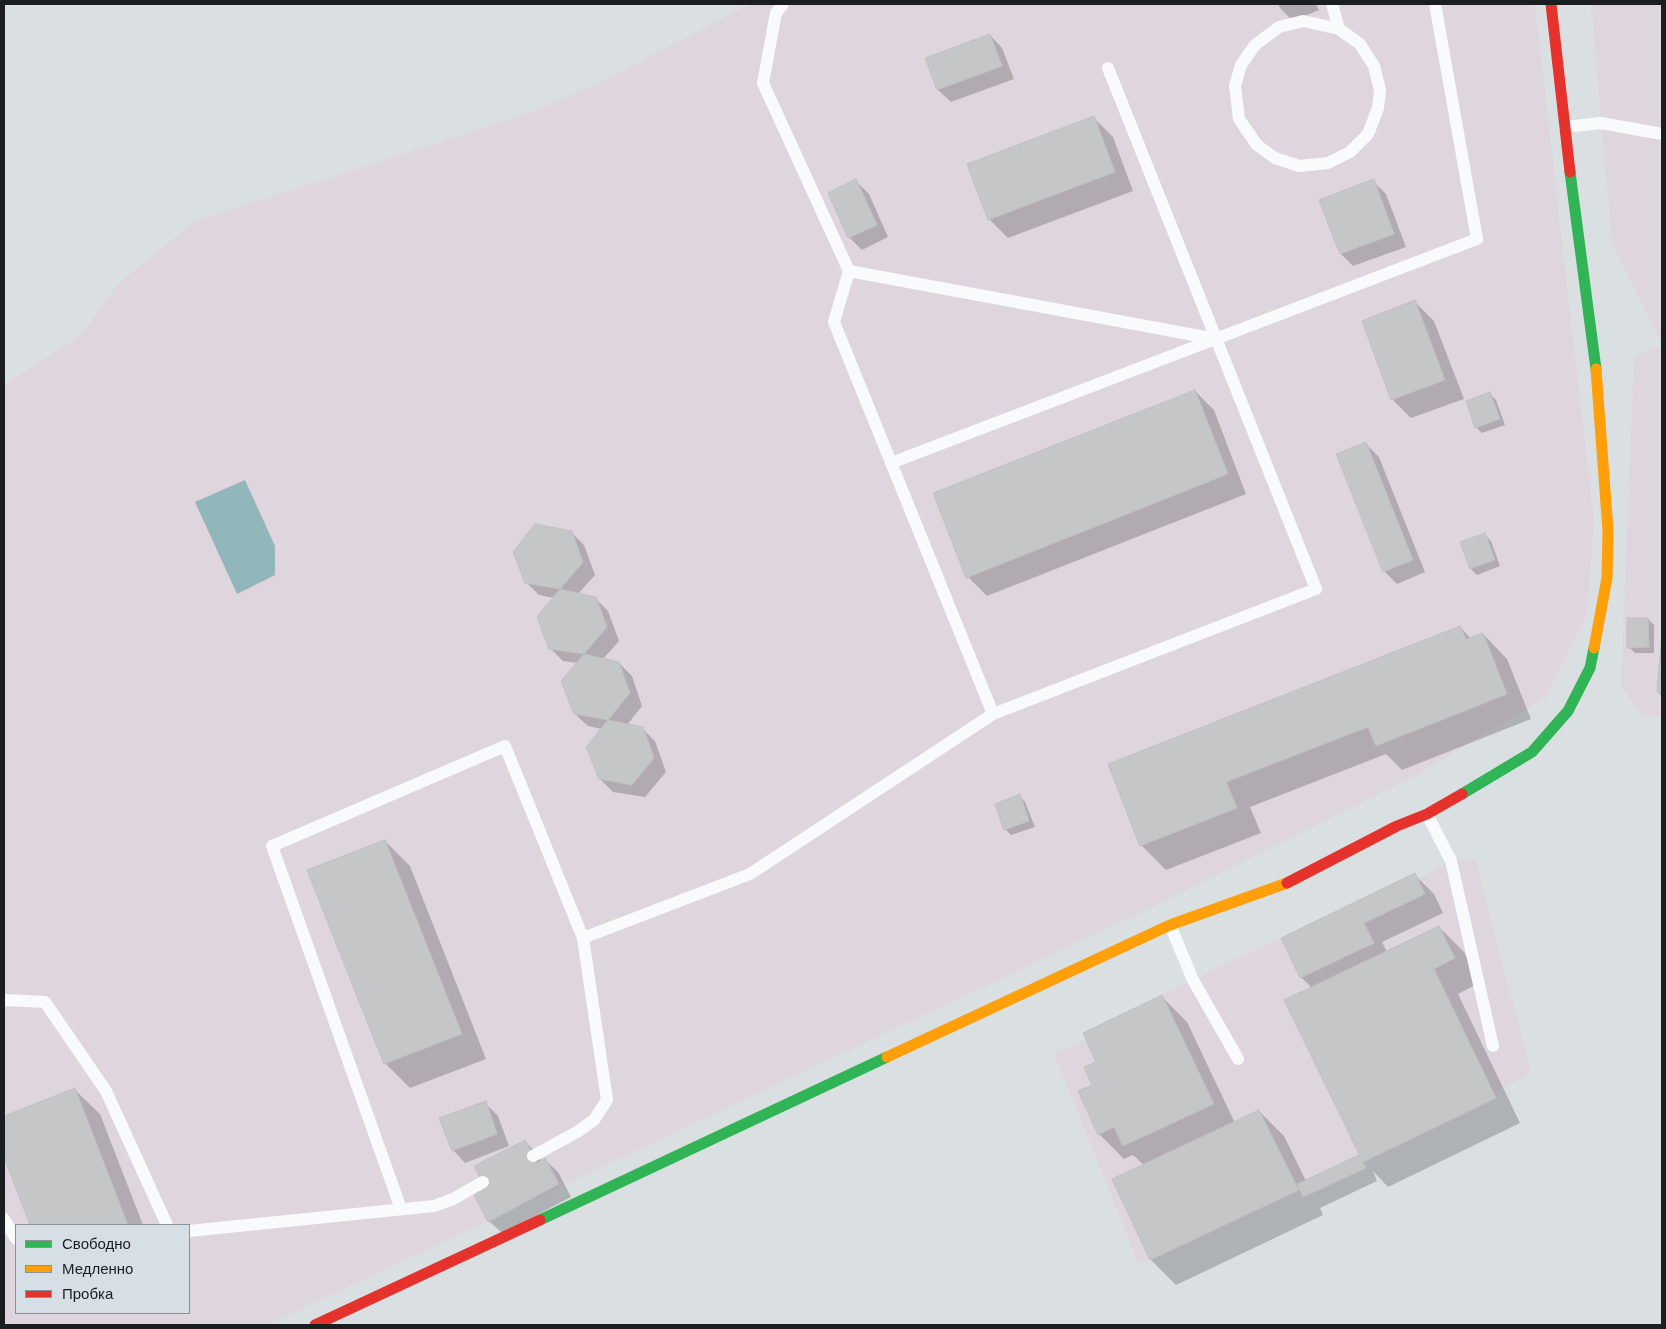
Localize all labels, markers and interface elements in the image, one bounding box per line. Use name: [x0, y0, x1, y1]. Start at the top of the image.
legend: [15, 1224, 190, 1314]
text: Свободно: [62, 1235, 131, 1252]
text: Медленно: [62, 1260, 133, 1277]
text: Пробка: [62, 1285, 113, 1302]

